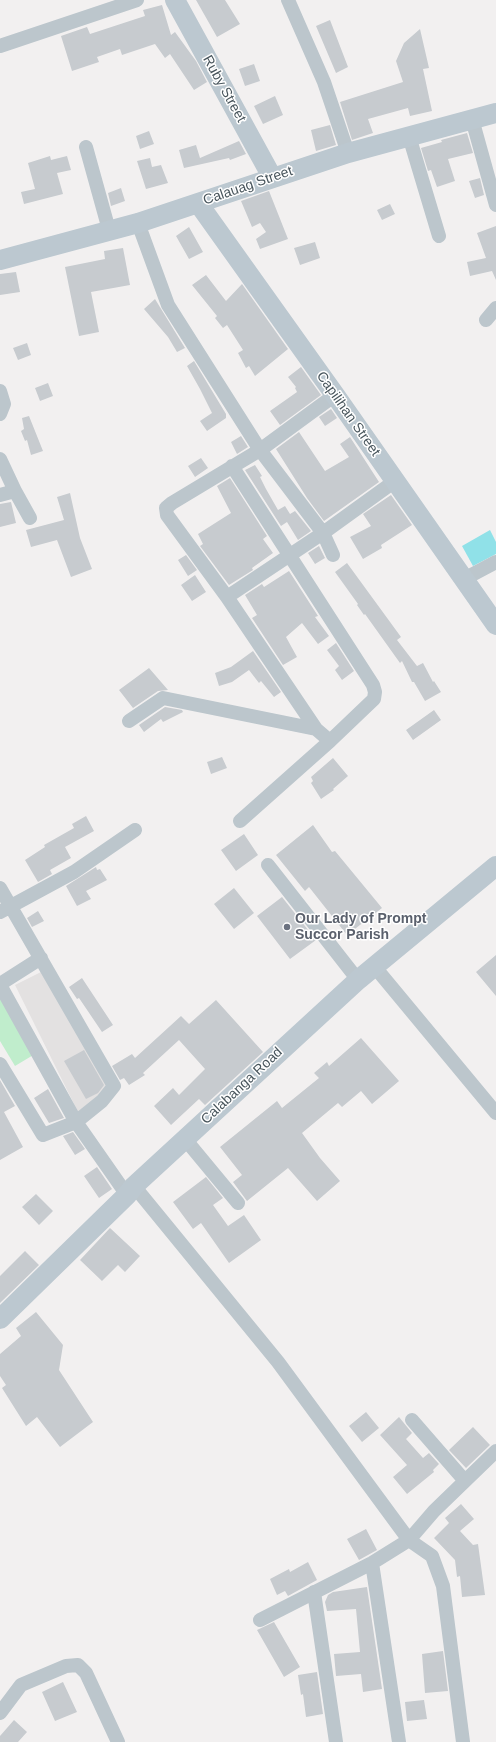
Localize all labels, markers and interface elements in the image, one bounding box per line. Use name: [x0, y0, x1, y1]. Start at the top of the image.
street label: Ruby Street: [199, 53, 249, 125]
street label: Calauag Street: [201, 163, 295, 209]
street label: Capilihan Street: [313, 368, 383, 460]
place label: Our Lady of Prompt Succor Parish: [295, 911, 426, 944]
marker: Our Lady of Prompt Succor Parish: [282, 922, 292, 932]
street label: Calabanga Road: [198, 1044, 286, 1128]

